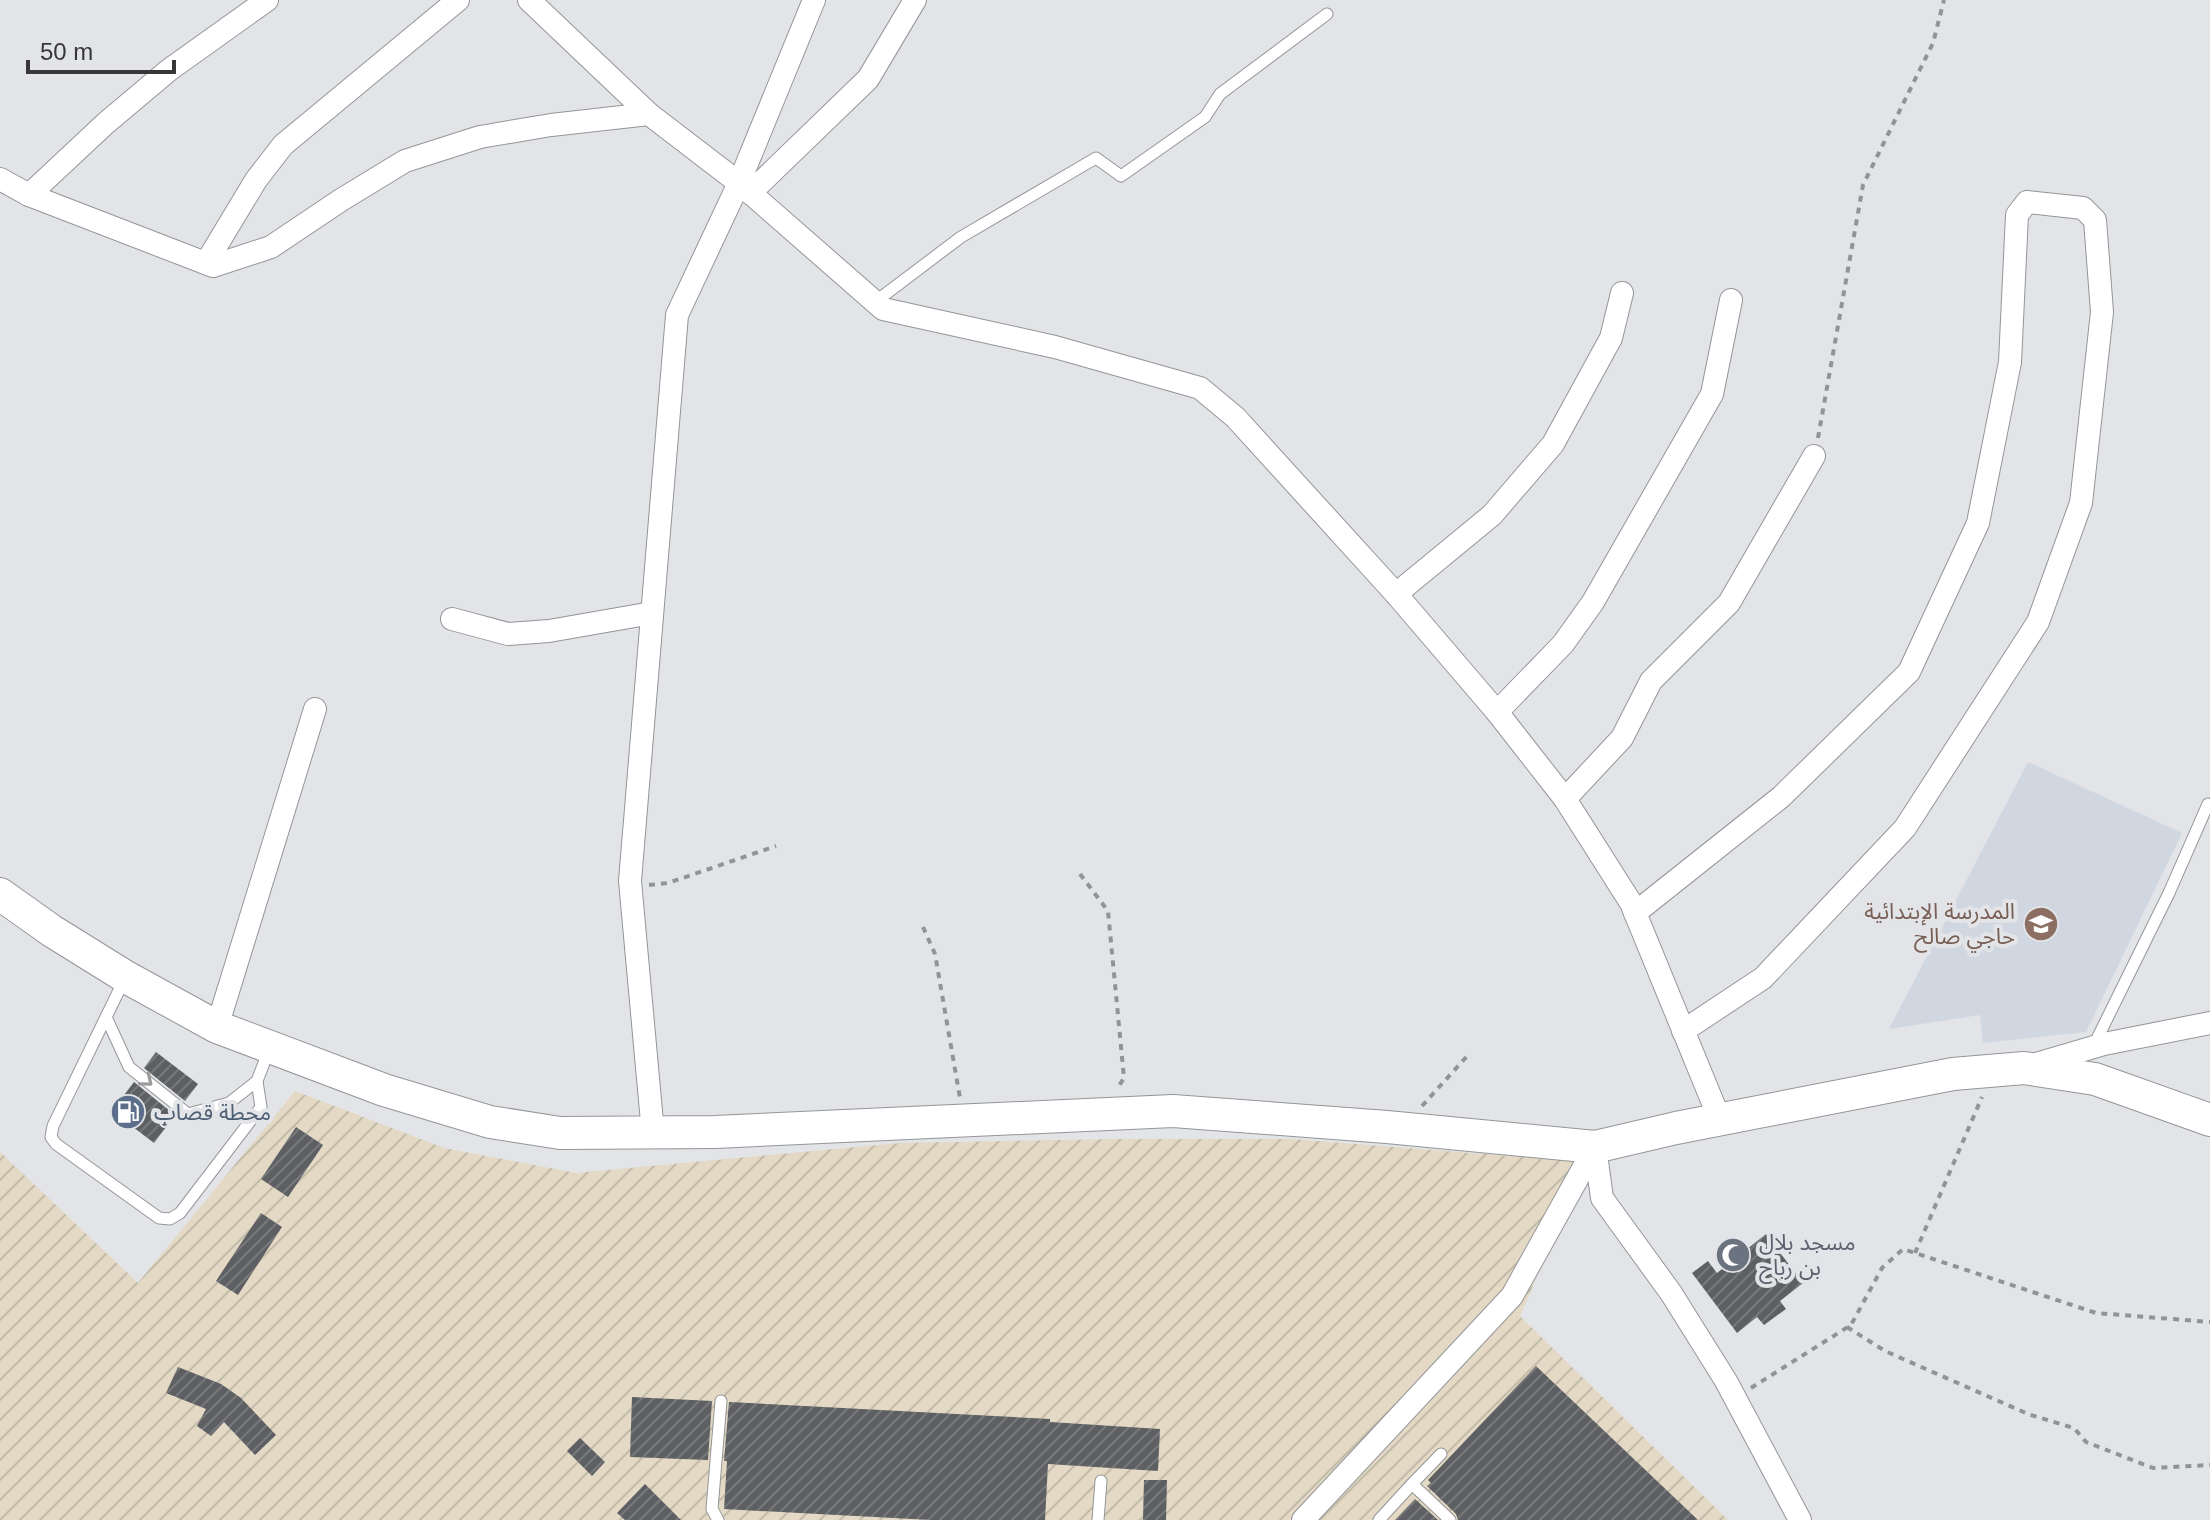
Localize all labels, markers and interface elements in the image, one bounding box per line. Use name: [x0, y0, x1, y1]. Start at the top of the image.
scale bar: [28, 24, 174, 74]
text: 50 m: [40, 38, 93, 65]
place label: المدرسة الإبتدائية حاجي صالح: [1864, 899, 2015, 953]
school or university icon: المدرسة الإبتدائية حاجي صالح: [2022, 905, 2060, 943]
one-way arrow: [138, 1071, 152, 1086]
fuel station icon: محطة قصاب: [109, 1093, 147, 1131]
place label: محطة قصاب: [154, 1100, 271, 1125]
place label: مسجد بلال بن رباح: [1759, 1230, 1855, 1284]
mosque icon: مسجد بلال بن رباح: [1714, 1236, 1752, 1274]

